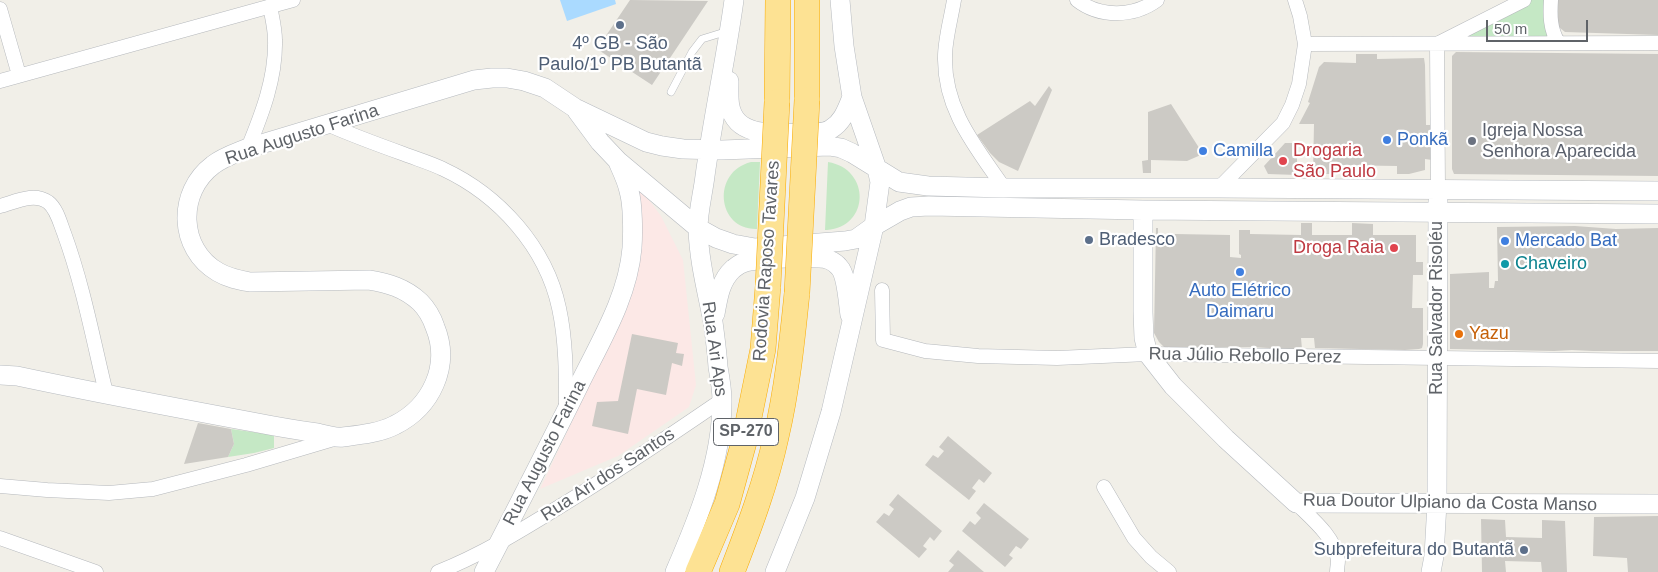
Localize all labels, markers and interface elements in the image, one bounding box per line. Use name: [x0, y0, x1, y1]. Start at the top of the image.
scale bar: [1488, 10, 1590, 42]
marker: 4º GB - São Paulo/1º PB Butantã: [614, 19, 626, 31]
text: 50 m: [1494, 20, 1527, 37]
place label: 4º GB - São Paulo/1º PB Butantã: [538, 33, 702, 76]
street label: Rua Augusto Farina: [223, 100, 381, 170]
place label: Igreja Nossa Senhora Aparecida: [1482, 120, 1636, 162]
place label: Ponkã: [1397, 129, 1448, 151]
marker: Ponkã: [1381, 134, 1393, 146]
marker: Igreja Nossa Senhora Aparecida: [1466, 135, 1478, 147]
place label: Camilla: [1213, 140, 1273, 162]
place label: Drogaria São Paulo: [1293, 140, 1376, 182]
marker: Camilla: [1197, 145, 1209, 157]
marker: Drogaria São Paulo: [1277, 155, 1289, 167]
street label: Rodovia Raposo Tavares: [749, 160, 785, 362]
street label: Rua Salvador Risoléu: [1426, 221, 1448, 395]
place label: Bradesco: [1099, 229, 1175, 251]
place label: Mercado Bat: [1515, 230, 1617, 252]
marker: Bradesco: [1083, 234, 1095, 246]
marker: Mercado Bat: [1499, 235, 1511, 247]
place label: Droga Raia: [1293, 237, 1384, 259]
marker: Droga Raia: [1388, 242, 1400, 254]
place label: Chaveiro: [1515, 253, 1587, 275]
marker: Chaveiro: [1499, 258, 1511, 270]
marker: Auto Elétrico Daimaru: [1234, 266, 1246, 278]
place label: Auto Elétrico Daimaru: [1189, 280, 1291, 322]
street label: Rua Ari Aps: [697, 300, 731, 398]
place label: Yazu: [1469, 323, 1509, 345]
marker: Yazu: [1453, 328, 1465, 340]
street label: Rua Júlio Rebollo Perez: [1148, 344, 1342, 368]
street label: Rua Augusto Farina: [499, 377, 591, 529]
road number: SP-270: [714, 418, 778, 446]
street label: Rua Ari dos Santos: [537, 424, 679, 526]
street label: Rua Doutor Ulpiano da Costa Manso: [1303, 490, 1597, 516]
place label: Subprefeitura do Butantã: [1314, 539, 1514, 561]
marker: Subprefeitura do Butantã: [1518, 544, 1530, 556]

